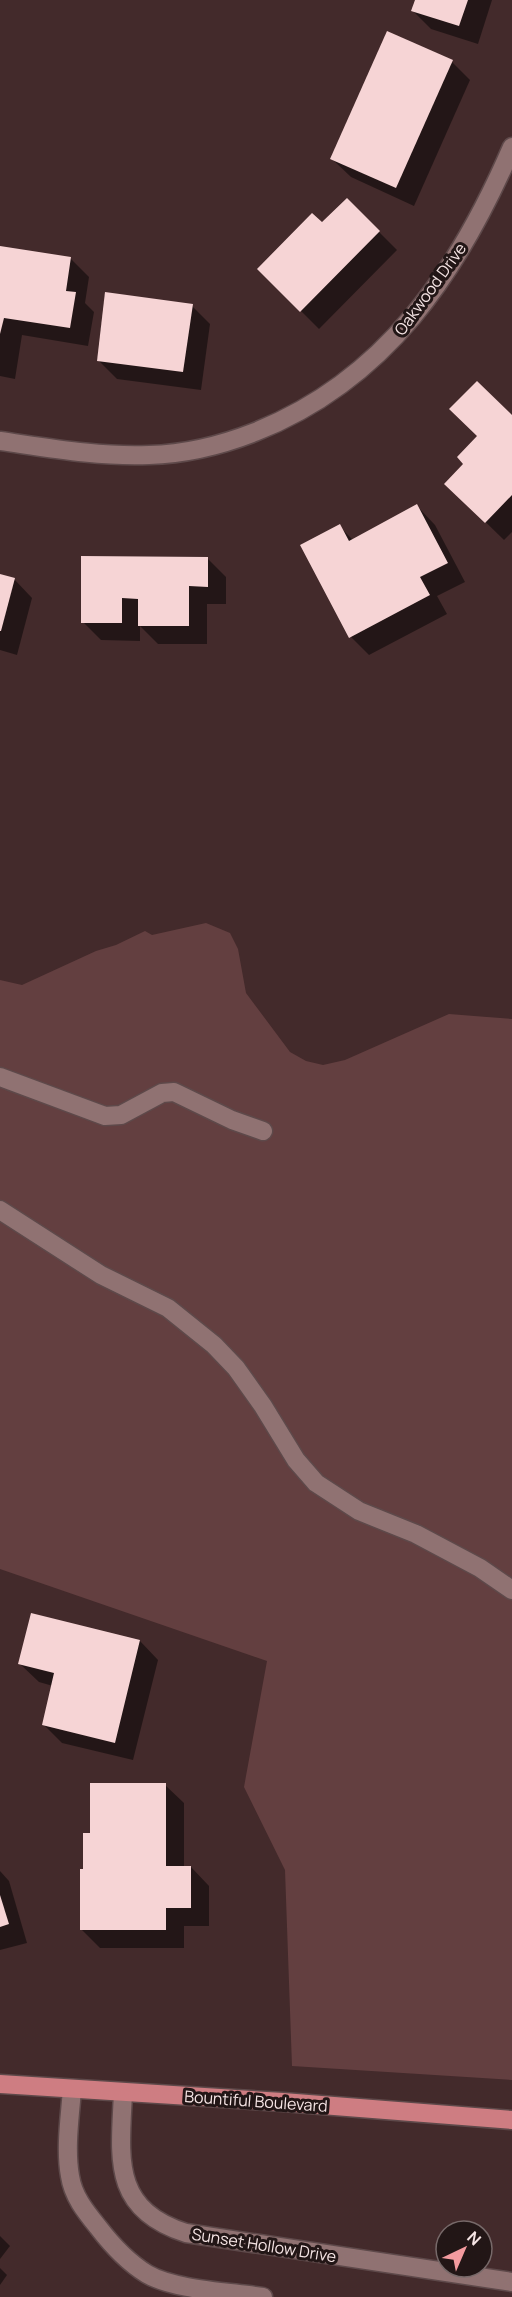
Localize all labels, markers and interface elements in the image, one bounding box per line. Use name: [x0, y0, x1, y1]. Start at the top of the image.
street label: Oakwood Drive: [389, 238, 471, 340]
street label: Bountiful Boulevard: [184, 2085, 328, 2117]
north arrow: [434, 2219, 494, 2279]
street label: Sunset Hollow Drive: [190, 2223, 338, 2267]
text: N: [463, 2226, 486, 2250]

